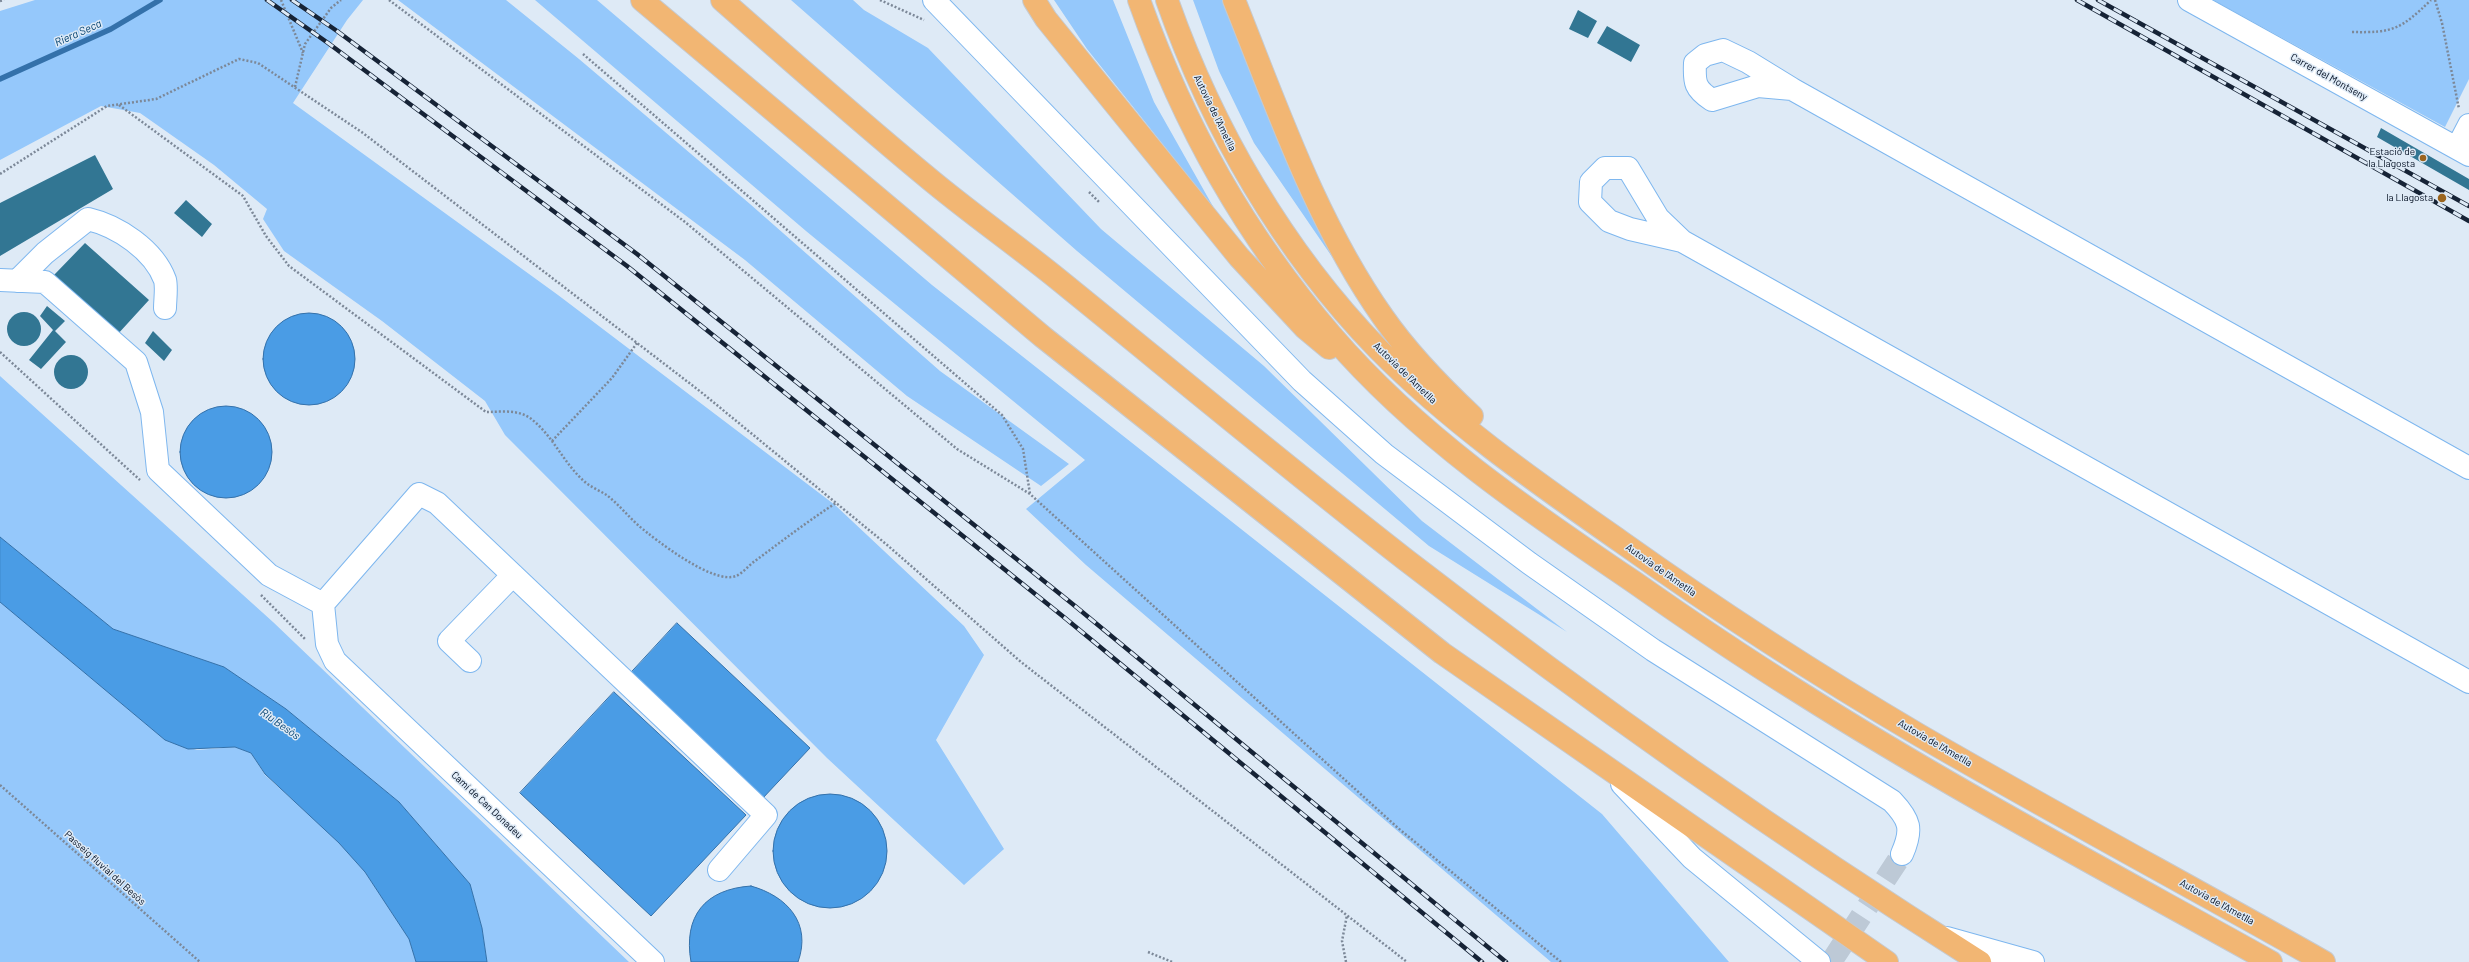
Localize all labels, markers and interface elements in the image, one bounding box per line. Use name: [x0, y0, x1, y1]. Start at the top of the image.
water label: Riera Seca: [53, 17, 103, 49]
street label: Carrer del Montseny: [2288, 51, 2370, 103]
street label: Autovia de l'Ametlla: [1191, 73, 1239, 153]
place label: Estació de la Llagosta: [2368, 146, 2415, 170]
marker: Estació de la Llagosta: [2418, 153, 2428, 163]
place label: la Llagosta: [2386, 192, 2433, 204]
marker: la Llagosta: [2436, 192, 2448, 204]
street label: Autovia de l'Ametlla: [1371, 340, 1439, 406]
street label: Autovia de l'Ametlla: [1623, 541, 1699, 599]
water label: Riu Besòs: [258, 706, 302, 742]
street label: Autovia de l'Ametlla: [1896, 717, 1974, 769]
street label: Camí de Can Donadeu: [449, 769, 525, 841]
street label: Passeig fluvial del Besòs: [62, 828, 148, 908]
street label: Autovia de l'Ametlla: [2178, 877, 2256, 927]

